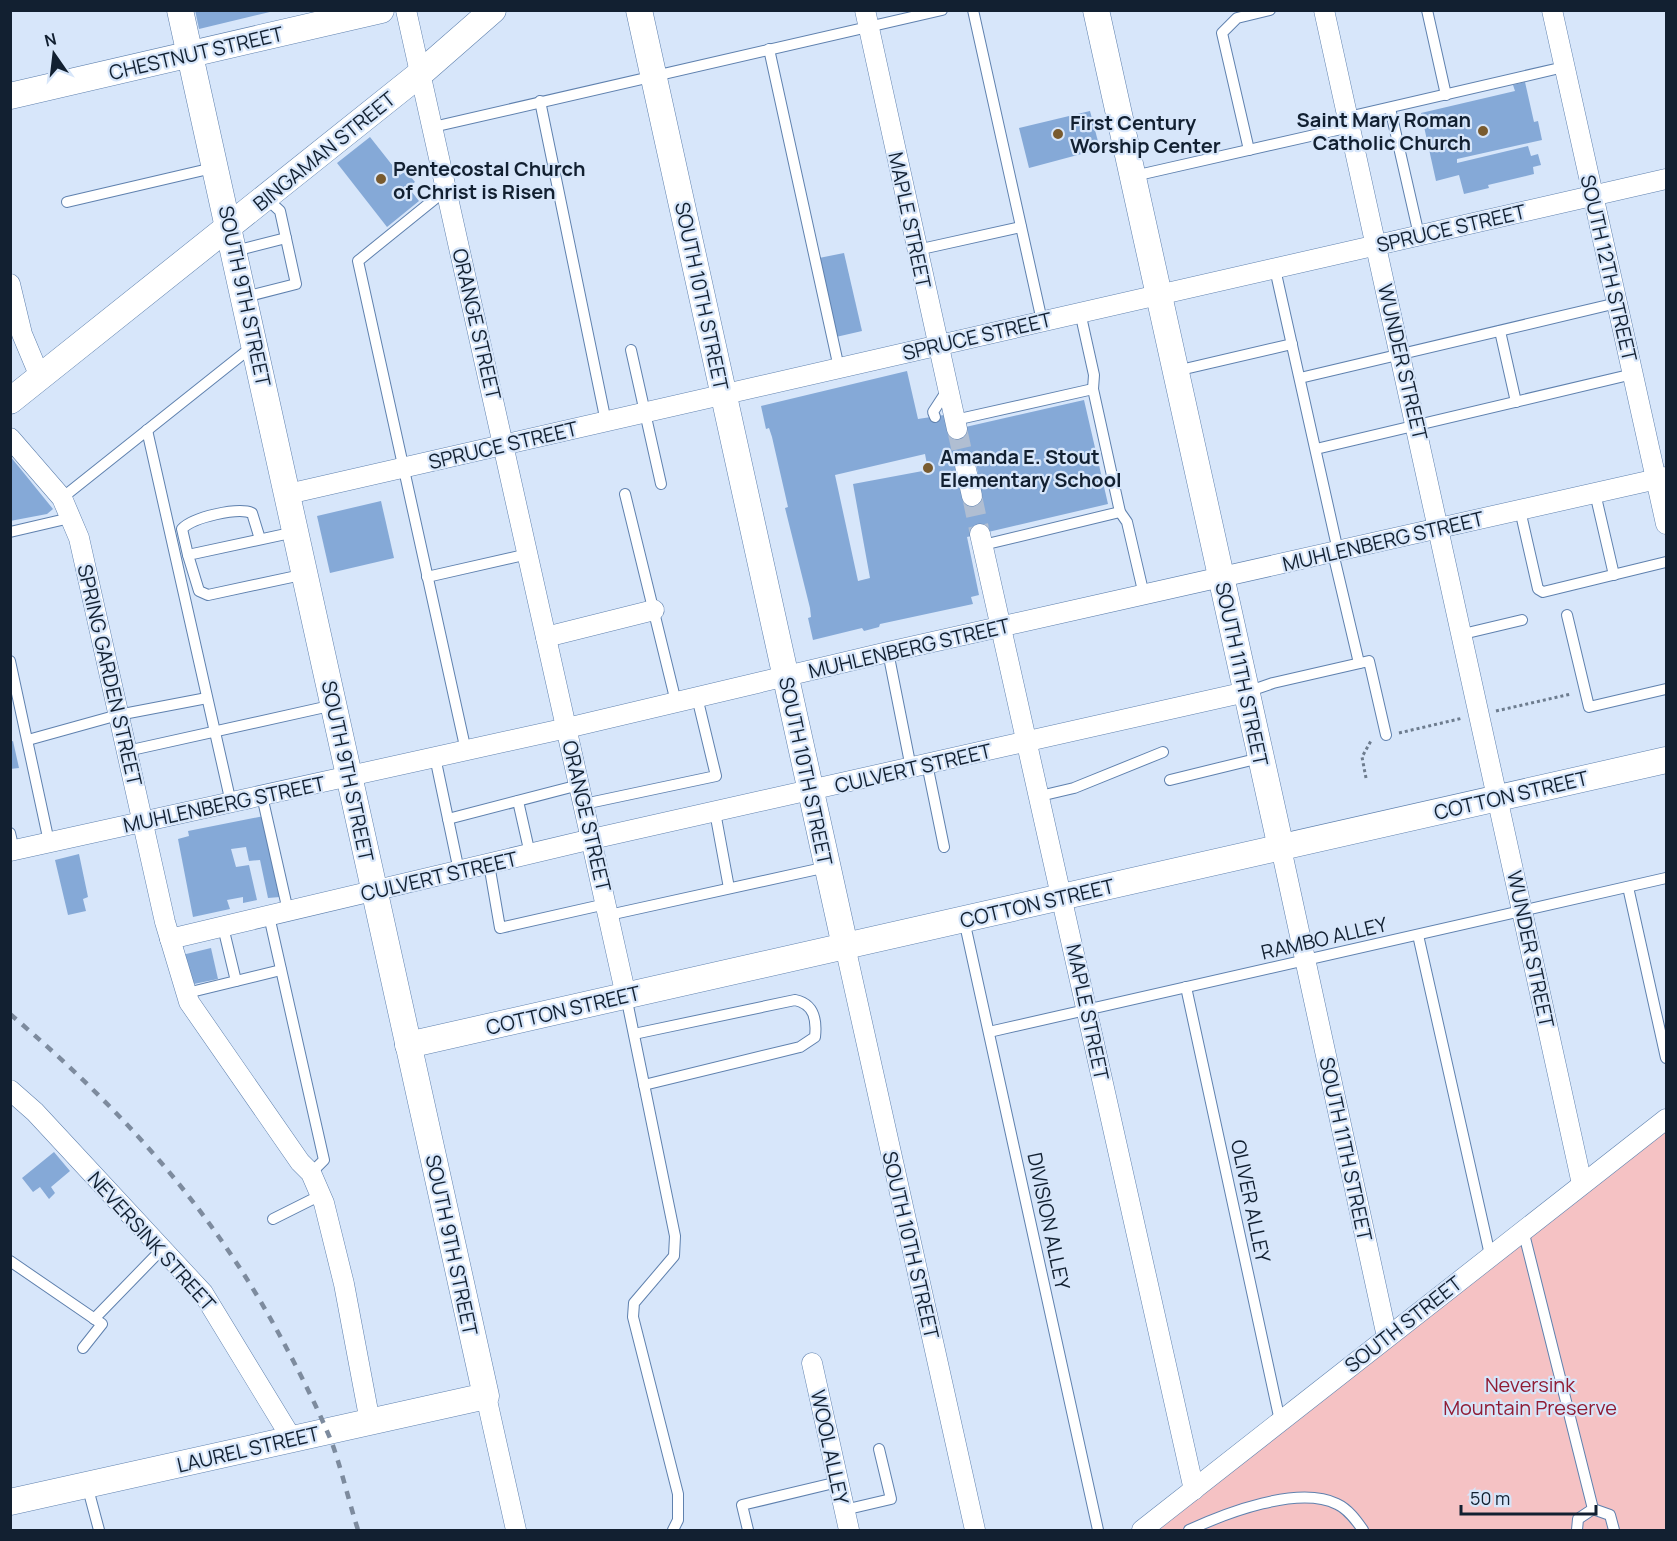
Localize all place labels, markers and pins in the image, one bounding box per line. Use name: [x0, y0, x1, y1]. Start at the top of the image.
place label: Saint Mary Roman Catholic Church: [1297, 106, 1471, 156]
place label: First Century Worship Center: [1070, 109, 1221, 159]
marker: Saint Mary Roman Catholic Church: [1476, 124, 1490, 138]
marker: First Century Worship Center: [1051, 127, 1065, 141]
place label: Pentecostal Church of Christ is Risen: [393, 155, 586, 205]
marker: Pentecostal Church of Christ is Risen: [374, 172, 388, 186]
place label: Amanda E. Stout Elementary School: [940, 443, 1122, 493]
marker: Amanda E. Stout Elementary School: [921, 461, 935, 475]

